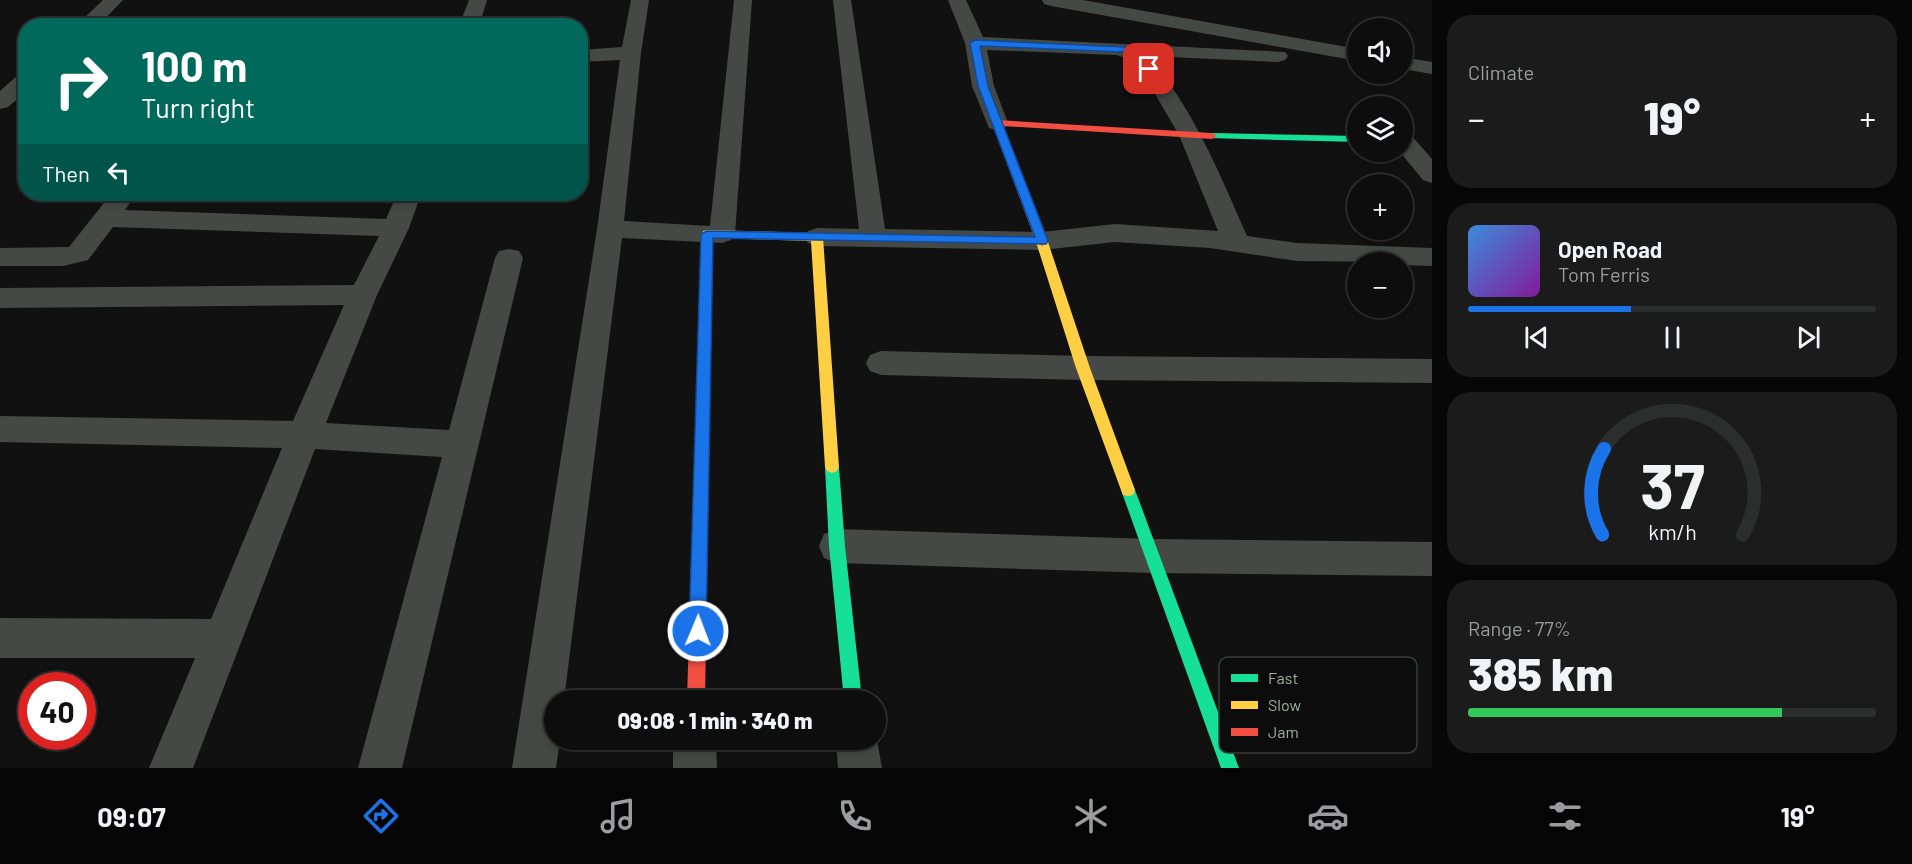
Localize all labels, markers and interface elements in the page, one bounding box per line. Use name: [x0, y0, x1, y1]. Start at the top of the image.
map controls: [1347, 18, 1413, 318]
button: sound: [1347, 18, 1413, 84]
text: 100 m: [141, 40, 247, 90]
icon: right: [42, 42, 120, 120]
pin: [1123, 43, 1174, 94]
icon: arrive: [1132, 52, 1165, 85]
text: Climate: [1468, 60, 1534, 84]
text: 19°: [1644, 90, 1700, 144]
text: Turn right: [141, 91, 255, 123]
button: layers: [1347, 96, 1413, 162]
text: −: [1468, 98, 1485, 138]
text: +: [1860, 98, 1876, 138]
icon: left: [102, 156, 135, 189]
text: Then: [42, 160, 90, 186]
button: +: [1347, 174, 1413, 240]
text: Open Road: [1558, 236, 1662, 262]
button: −: [1347, 252, 1413, 318]
text: Tom Ferris: [1558, 262, 1650, 286]
icon: previous: [1520, 321, 1553, 354]
icon: pause: [1656, 321, 1689, 354]
icon: next: [1792, 321, 1825, 354]
text: 37: [1640, 447, 1704, 521]
text: km/h: [1648, 520, 1696, 545]
position arrow: [666, 599, 730, 663]
text: Range · 77%: [1468, 616, 1571, 640]
text: 385 km: [1468, 646, 1613, 700]
legend: [1219, 657, 1417, 753]
text: Fast: [1268, 668, 1298, 687]
speed limit sign: 40: [18, 672, 96, 750]
text: Slow: [1268, 695, 1301, 714]
text: 09:08 · 1 min · 340 m: [617, 707, 813, 733]
text: Jam: [1268, 722, 1299, 741]
icon: directions: [360, 795, 402, 837]
icon: music: [597, 795, 639, 837]
icon: phone: [834, 795, 876, 837]
icon: climate: [1070, 795, 1112, 837]
icon: car: [1307, 795, 1349, 837]
icon: filters: [1544, 795, 1586, 837]
text: 09:07: [97, 800, 166, 832]
text: 19°: [1781, 800, 1815, 832]

